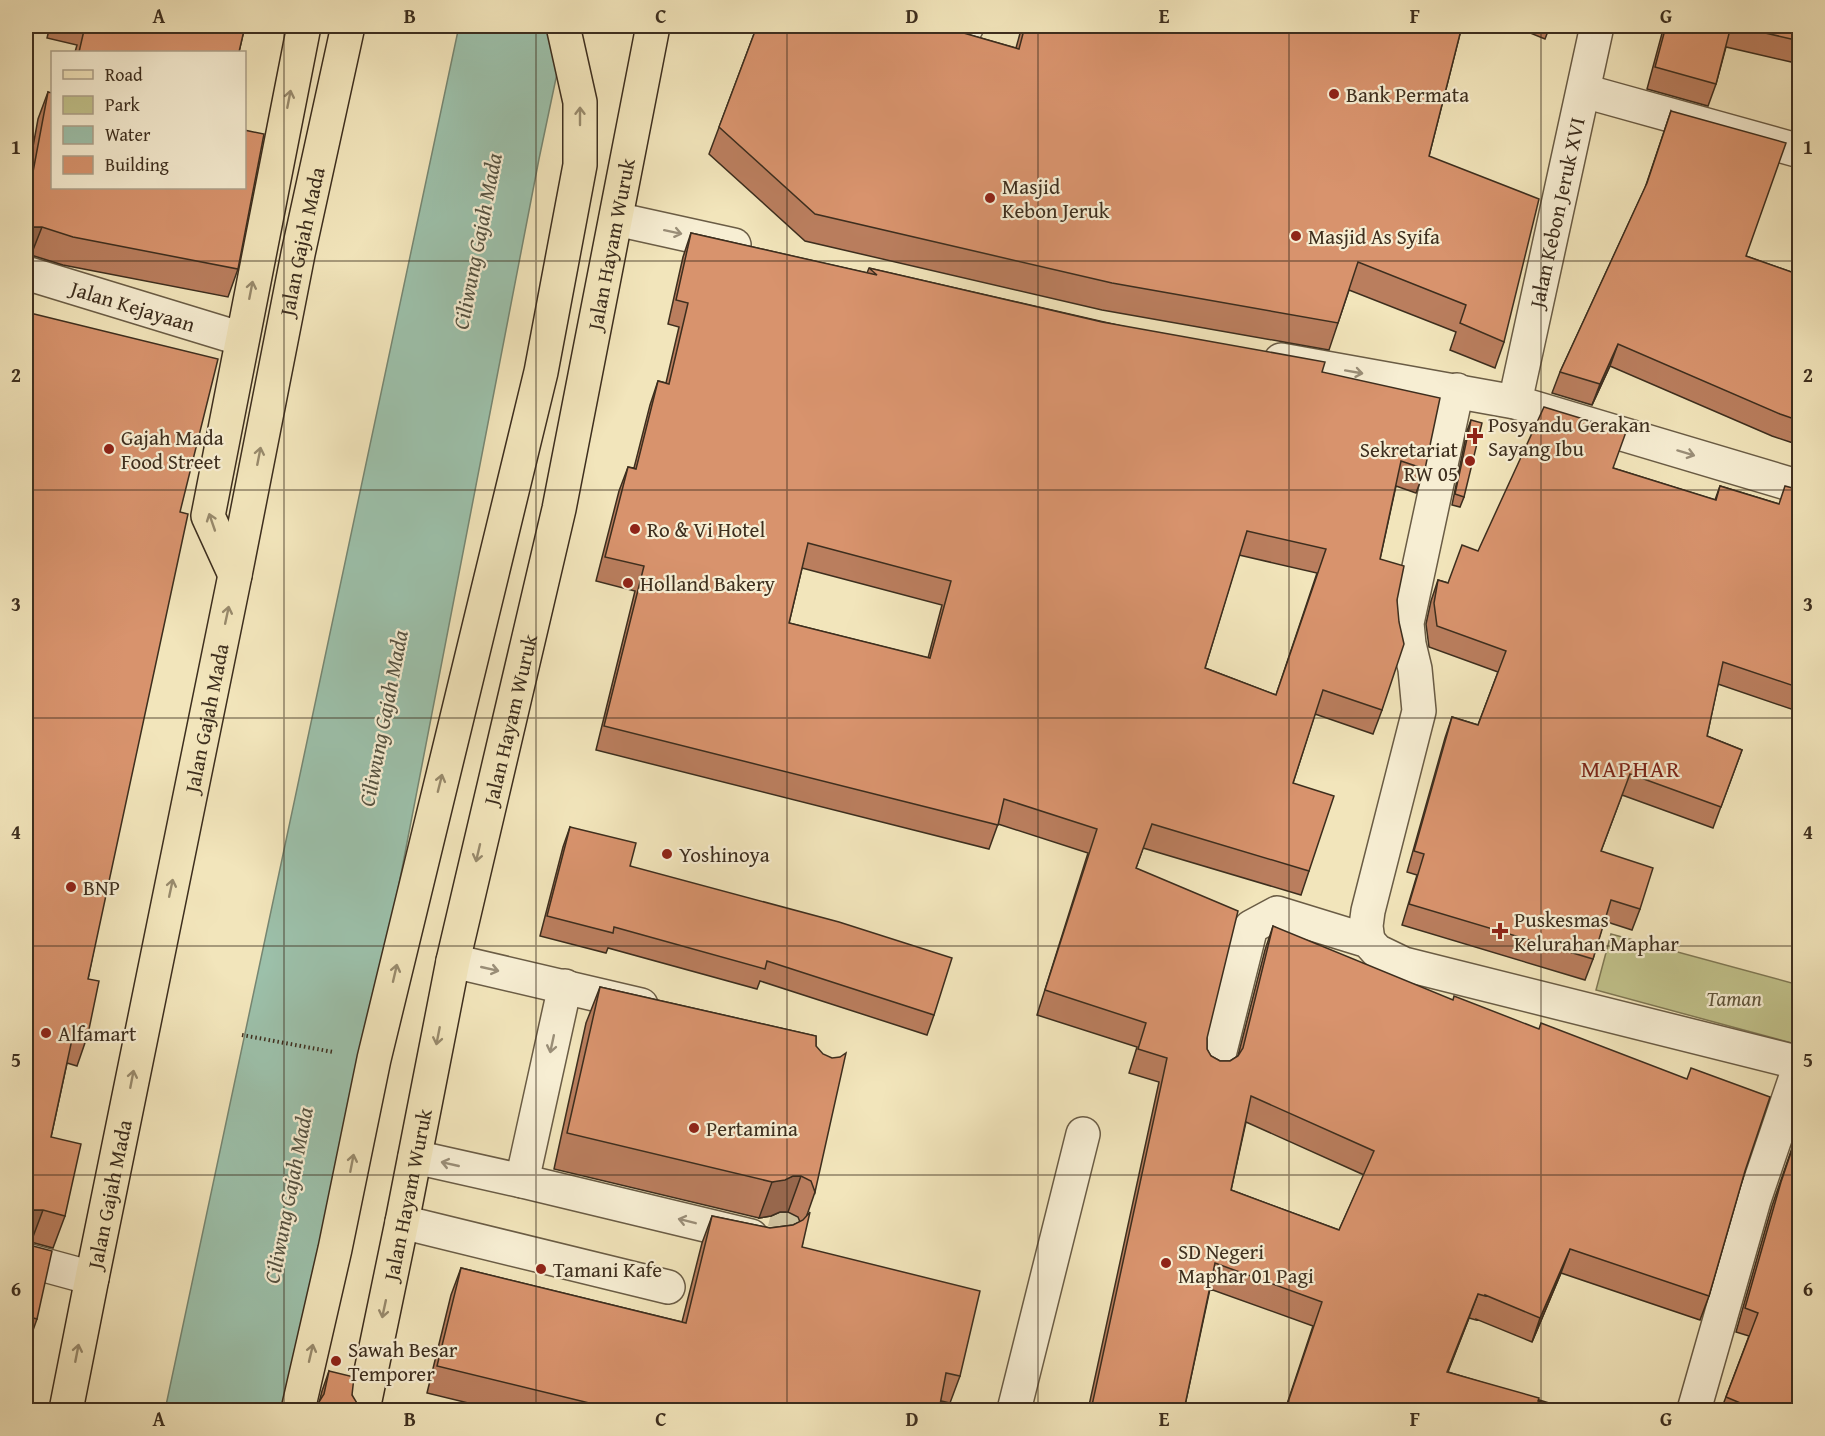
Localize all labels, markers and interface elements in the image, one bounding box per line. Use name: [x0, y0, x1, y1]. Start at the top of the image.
text: A: [153, 1, 166, 30]
text: B: [404, 1, 416, 30]
text: C: [655, 1, 667, 30]
text: D: [905, 1, 919, 30]
text: E: [1159, 1, 1170, 30]
text: F: [1410, 1, 1420, 30]
text: G: [1660, 1, 1672, 30]
legend: [51, 51, 246, 189]
text: Road: [105, 61, 143, 88]
place label: Bank Permata: [1346, 79, 1469, 110]
marker: Bank Permata: [1327, 87, 1341, 101]
one-way arrow: [284, 89, 295, 109]
text: Park: [105, 91, 141, 118]
one-way arrow: [574, 107, 586, 127]
street label: Jalan Kebon Jeruk XVI: [1520, 114, 1592, 314]
text: Water: [105, 121, 151, 148]
text: 1: [11, 132, 21, 161]
text: 1: [1803, 132, 1813, 161]
water label: Ciliwung Gajah Mada: [444, 150, 510, 332]
text: Building: [105, 151, 169, 178]
street label: Jalan Hayam Wuruk: [578, 155, 642, 336]
street label: Jalan Gajah Mada: [270, 164, 332, 322]
place label: Masjid Kebon Jeruk: [1002, 171, 1110, 226]
marker: Masjid Kebon Jeruk: [983, 191, 997, 205]
place label: Masjid As Syifa: [1308, 221, 1440, 252]
one-way arrow: [663, 226, 682, 238]
marker: Masjid As Syifa: [1289, 229, 1303, 243]
street label: Jalan Kejayaan: [64, 271, 199, 339]
one-way arrow: [246, 281, 257, 300]
text: 2: [11, 360, 21, 389]
text: 2: [1803, 360, 1813, 389]
one-way arrow: [1343, 367, 1363, 378]
place label: Posyandu Gerakan Sayang Ibu: [1488, 409, 1651, 464]
place label: Gajah Mada Food Street: [121, 422, 224, 477]
marker: Posyandu Gerakan Sayang Ibu: [1466, 427, 1484, 445]
place label: Sekretariat RW 05: [1360, 434, 1459, 489]
marker: Gajah Mada Food Street: [102, 442, 116, 456]
one-way arrow: [254, 447, 265, 466]
one-way arrow: [1676, 448, 1695, 459]
marker: Sekretariat RW 05: [1463, 454, 1477, 468]
one-way arrow: [205, 513, 216, 532]
place label: Ro & Vi Hotel: [647, 514, 765, 545]
marker: Ro & Vi Hotel: [628, 522, 642, 536]
place label: Holland Bakery: [640, 568, 776, 599]
marker: Holland Bakery: [621, 576, 635, 590]
text: 3: [11, 589, 21, 618]
text: 3: [1803, 589, 1813, 618]
one-way arrow: [222, 606, 233, 625]
water label: Ciliwung Gajah Mada: [350, 627, 416, 809]
street label: Jalan Hayam Wuruk: [474, 631, 545, 811]
street label: Jalan Gajah Mada: [175, 641, 236, 798]
district label: MAPHAR: [1581, 751, 1681, 786]
one-way arrow: [435, 774, 447, 793]
text: 4: [11, 817, 21, 846]
text: 4: [1803, 817, 1813, 846]
place label: Yoshinoya: [679, 839, 770, 870]
one-way arrow: [472, 843, 484, 862]
marker: Yoshinoya: [660, 847, 674, 861]
place label: BNP: [83, 872, 120, 903]
one-way arrow: [166, 879, 177, 899]
marker: BNP: [64, 880, 78, 894]
place label: Puskesmas Kelurahan Maphar: [1514, 904, 1679, 959]
marker: Puskesmas Kelurahan Maphar: [1491, 922, 1509, 940]
one-way arrow: [389, 963, 401, 982]
one-way arrow: [480, 964, 499, 976]
park label: Taman: [1706, 983, 1762, 1014]
place label: Alfamart: [58, 1018, 137, 1049]
one-way arrow: [432, 1025, 443, 1045]
marker: Alfamart: [39, 1026, 53, 1040]
one-way arrow: [546, 1034, 558, 1053]
text: 5: [11, 1045, 21, 1074]
text: 5: [1803, 1045, 1813, 1074]
one-way arrow: [127, 1070, 138, 1090]
water label: Ciliwung Gajah Mada: [255, 1104, 321, 1286]
street label: Jalan Hayam Wuruk: [374, 1106, 439, 1286]
place label: Pertamina: [706, 1113, 798, 1144]
street label: Jalan Gajah Mada: [78, 1117, 139, 1274]
marker: Pertamina: [687, 1121, 701, 1135]
one-way arrow: [347, 1154, 358, 1173]
one-way arrow: [440, 1158, 459, 1170]
one-way arrow: [678, 1215, 697, 1227]
place label: SD Negeri Maphar 01 Pagi: [1178, 1236, 1314, 1291]
place label: Tamani Kafe: [553, 1254, 662, 1285]
marker: SD Negeri Maphar 01 Pagi: [1159, 1256, 1173, 1270]
marker: Tamani Kafe: [534, 1262, 548, 1276]
text: 6: [11, 1274, 21, 1303]
text: 6: [1803, 1274, 1813, 1303]
one-way arrow: [377, 1300, 389, 1319]
place label: Sawah Besar Temporer: [348, 1334, 458, 1389]
one-way arrow: [72, 1344, 83, 1363]
one-way arrow: [306, 1344, 317, 1364]
marker: Sawah Besar Temporer: [329, 1354, 343, 1368]
text: A: [153, 1404, 166, 1433]
text: B: [404, 1404, 416, 1433]
text: C: [655, 1404, 667, 1433]
text: D: [905, 1404, 919, 1433]
text: E: [1159, 1404, 1170, 1433]
text: F: [1410, 1404, 1420, 1433]
text: G: [1660, 1404, 1672, 1433]

